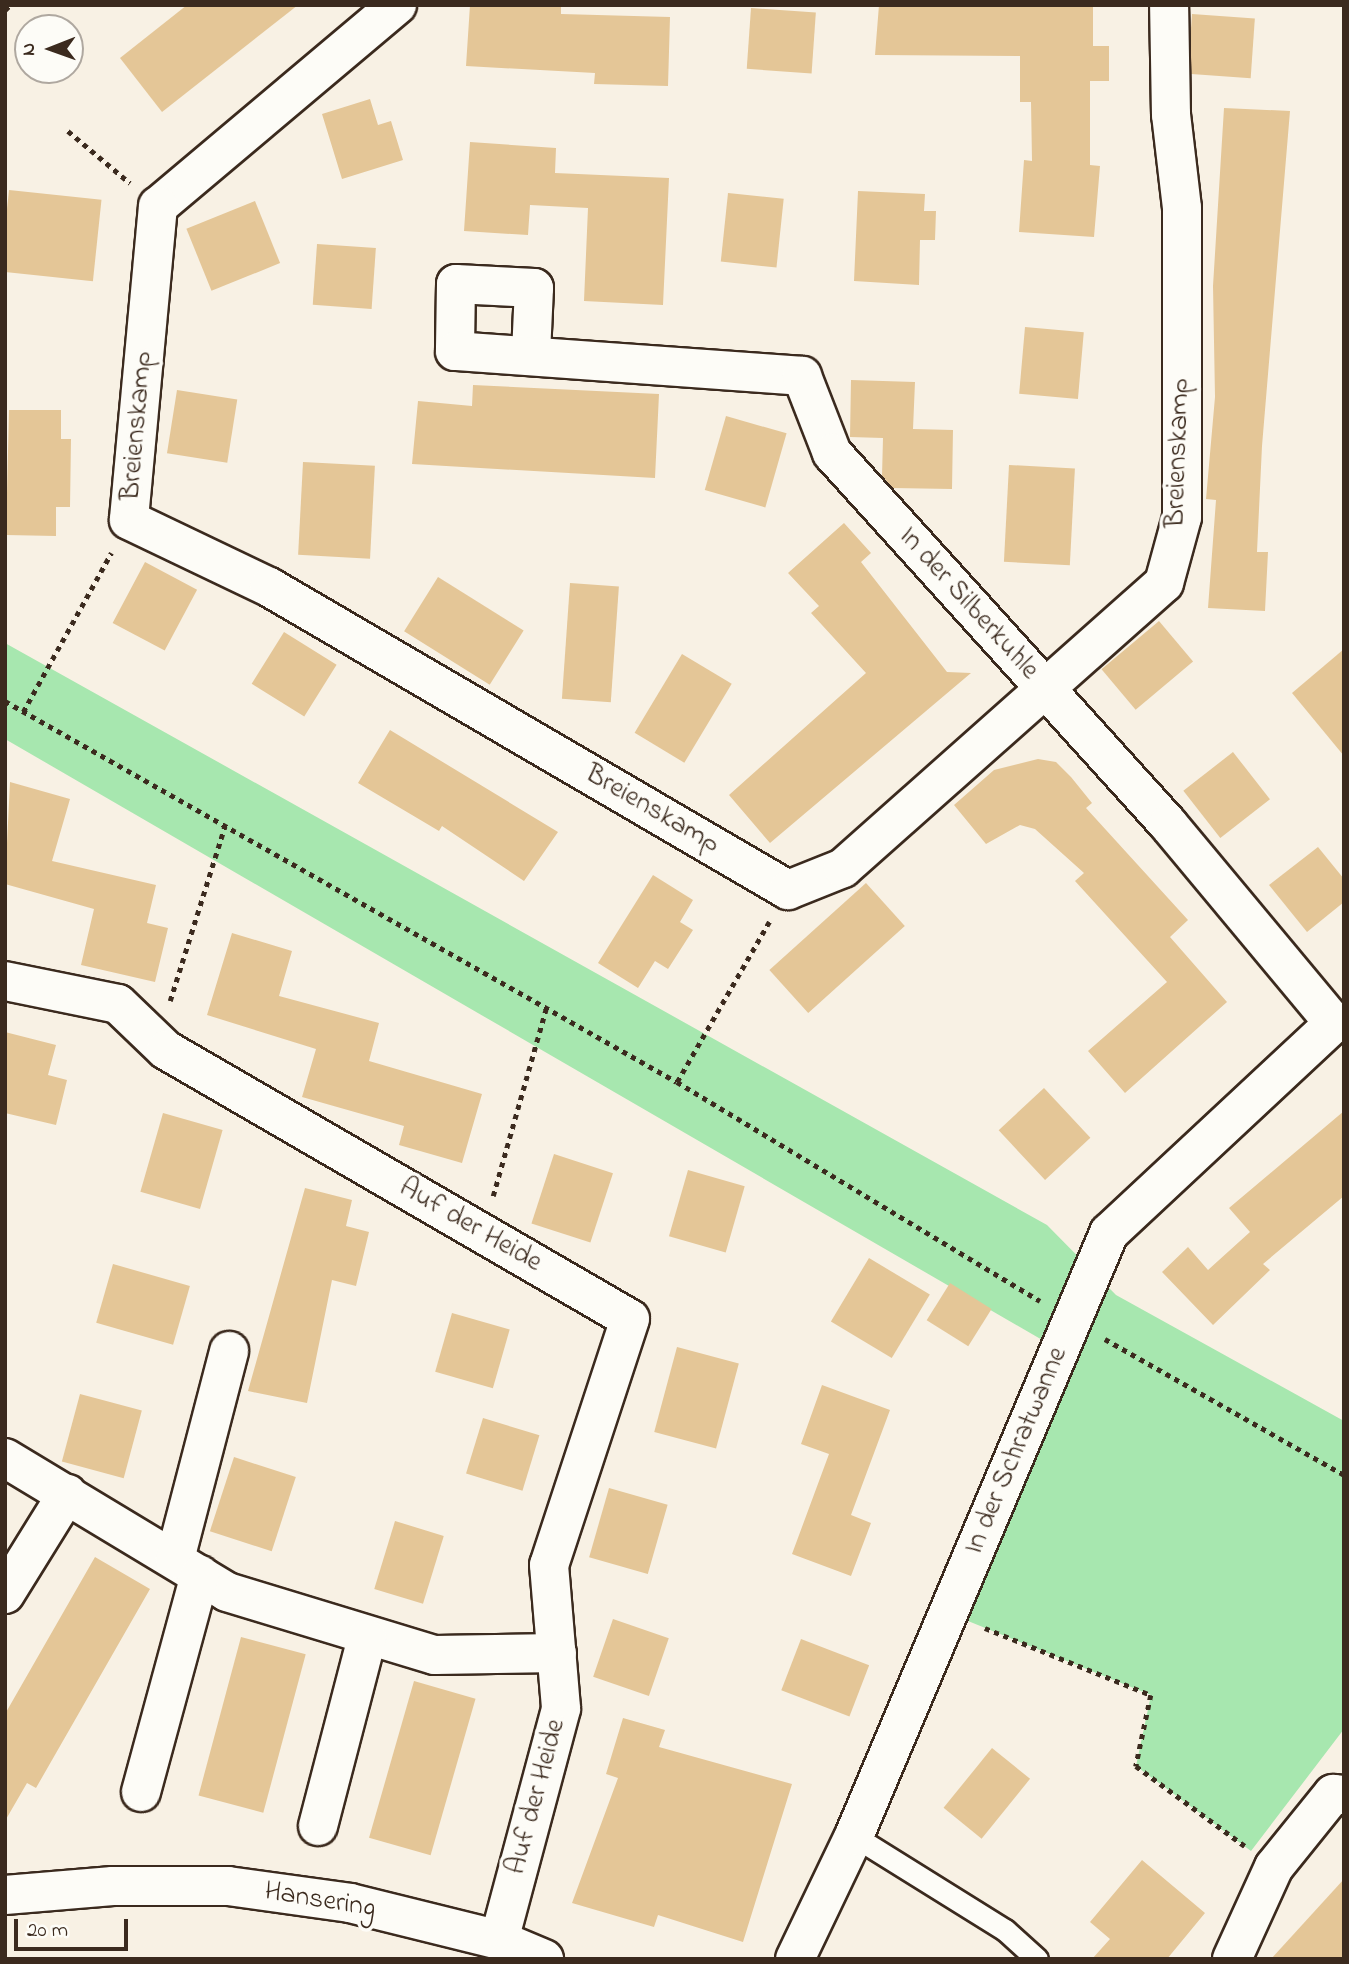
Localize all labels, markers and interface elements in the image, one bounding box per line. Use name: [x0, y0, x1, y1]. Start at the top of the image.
north arrow: [14, 14, 84, 84]
text: N: [16, 43, 43, 56]
street label: Breienskamp: [115, 350, 161, 502]
street label: Breienskamp: [1160, 377, 1198, 529]
street label: In der Silberkuhle: [891, 521, 1045, 687]
street label: Breienskamp: [579, 758, 725, 862]
street label: Auf der Heide: [393, 1172, 547, 1280]
street label: In der Schratwanne: [958, 1342, 1076, 1560]
street label: Auf der Heide: [500, 1716, 574, 1878]
street label: Hansering: [262, 1876, 378, 1926]
scale bar: [18, 1904, 131, 1948]
text: 20 m: [27, 1916, 68, 1946]

